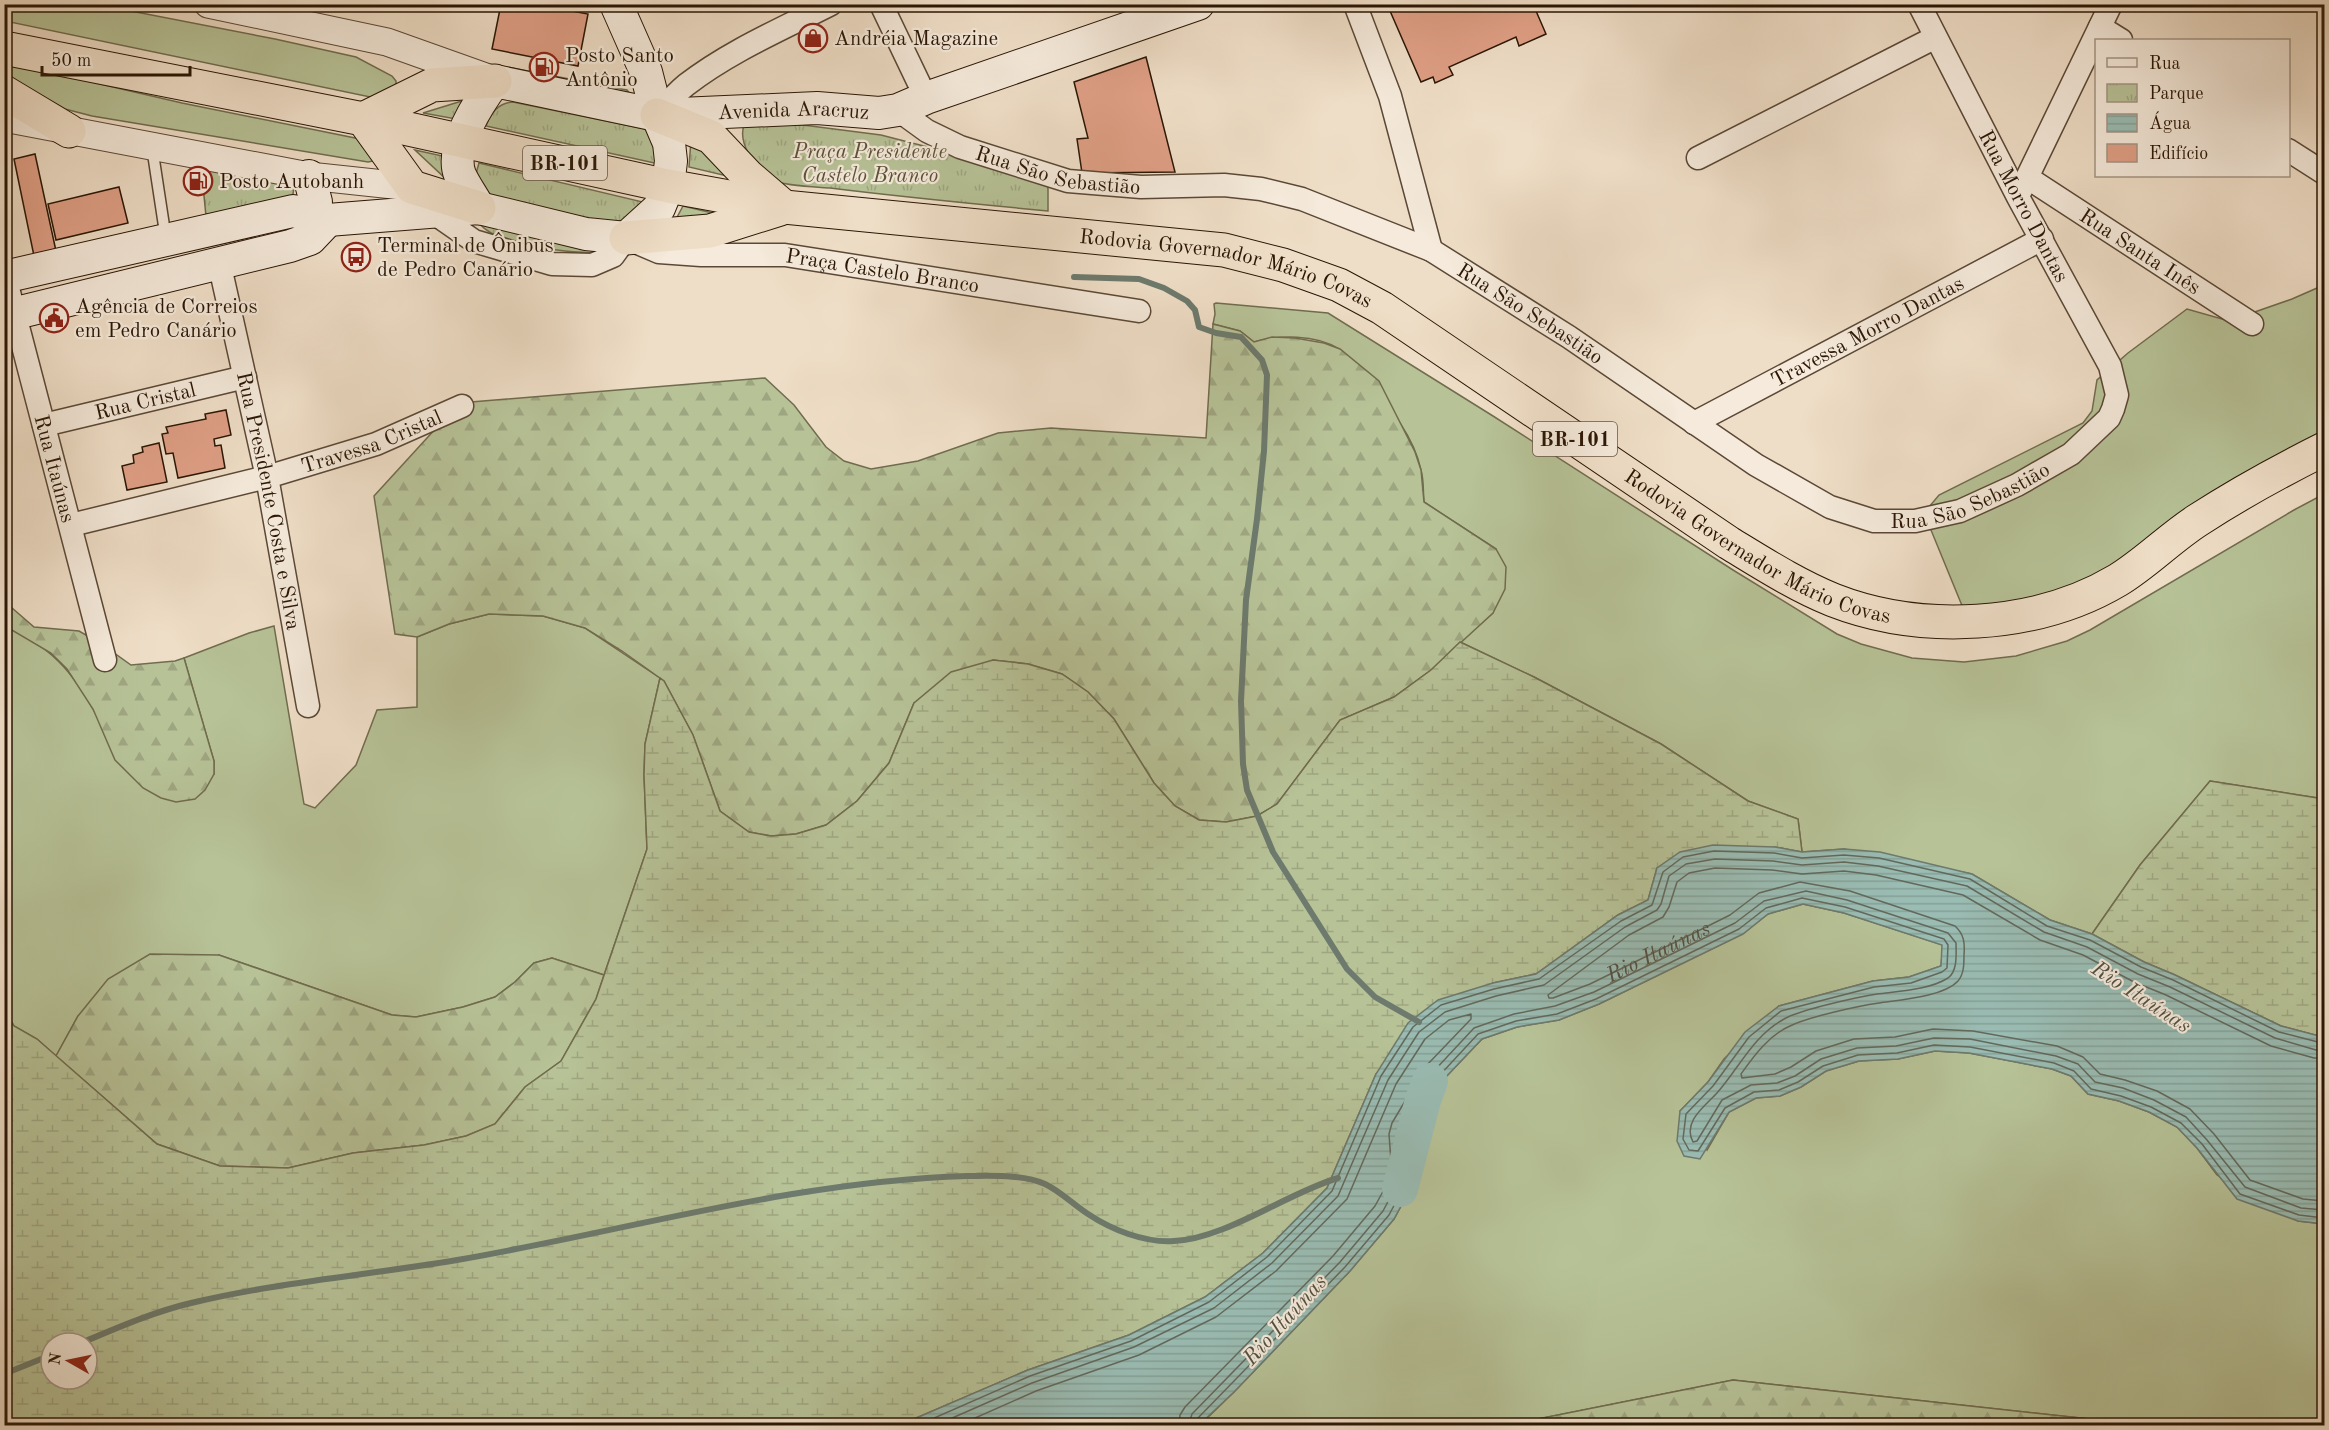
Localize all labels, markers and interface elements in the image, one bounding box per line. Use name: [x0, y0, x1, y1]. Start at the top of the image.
shop icon: Andréia Magazine: [797, 22, 829, 54]
place label: Andréia Magazine: [834, 29, 998, 50]
scale bar: [42, 39, 190, 77]
legend: [2095, 39, 2290, 177]
place label: Posto Santo Antônio: [565, 46, 674, 91]
fuel station icon: Posto Santo Antônio: [528, 51, 560, 83]
text: 50 m: [51, 52, 91, 70]
text: Rua: [2149, 55, 2180, 73]
text: Parque: [2149, 85, 2204, 103]
street label: Avenida Aracruz: [717, 99, 870, 124]
text: Água: [2149, 111, 2191, 133]
street label: Rua Morro Dantas: [1974, 127, 2072, 286]
park label: Praça Presidente Castelo Branco: [792, 142, 947, 187]
street label: Rua São Sebastião: [973, 144, 1141, 199]
text: Edifício: [2149, 145, 2208, 163]
road number: BR-101: [523, 146, 607, 180]
fuel station icon: Posto Autobanh: [182, 165, 214, 197]
place label: Posto Autobanh: [219, 172, 364, 193]
street label: Rua Santa Inês: [2075, 206, 2204, 299]
street label: Rodovia Governador Mário Covas: [1078, 227, 1375, 313]
place label: Terminal de Ônibus de Pedro Canário: [377, 232, 554, 281]
bus stop icon: Terminal de Ônibus de Pedro Canário: [340, 241, 372, 273]
street label: Praça Castelo Branco: [784, 246, 980, 298]
street label: Rua São Sebastião: [1453, 260, 1606, 369]
street label: Travessa Morro Dantas: [1768, 273, 1968, 392]
place label: Agência de Correios em Pedro Canário: [75, 297, 258, 342]
public building icon: Agência de Correios em Pedro Canário: [38, 302, 70, 334]
street label: Rua Presidente Costa e Silva: [232, 370, 303, 632]
street label: Rua Cristal: [93, 380, 199, 425]
street label: Travessa Cristal: [299, 407, 446, 478]
street label: Rua Itaúnas: [29, 413, 78, 525]
road number: BR-101: [1533, 422, 1617, 456]
street label: Rua São Sebastião: [1890, 459, 2054, 533]
street label: Rodovia Governador Mário Covas: [1620, 466, 1892, 628]
water label: Rio Itaúnas: [1602, 918, 1714, 988]
water label: Rio Itaúnas: [2087, 957, 2194, 1038]
water label: Rio Itaúnas: [1239, 1271, 1332, 1371]
north arrow: [39, 1331, 99, 1391]
text: N: [47, 1351, 65, 1366]

